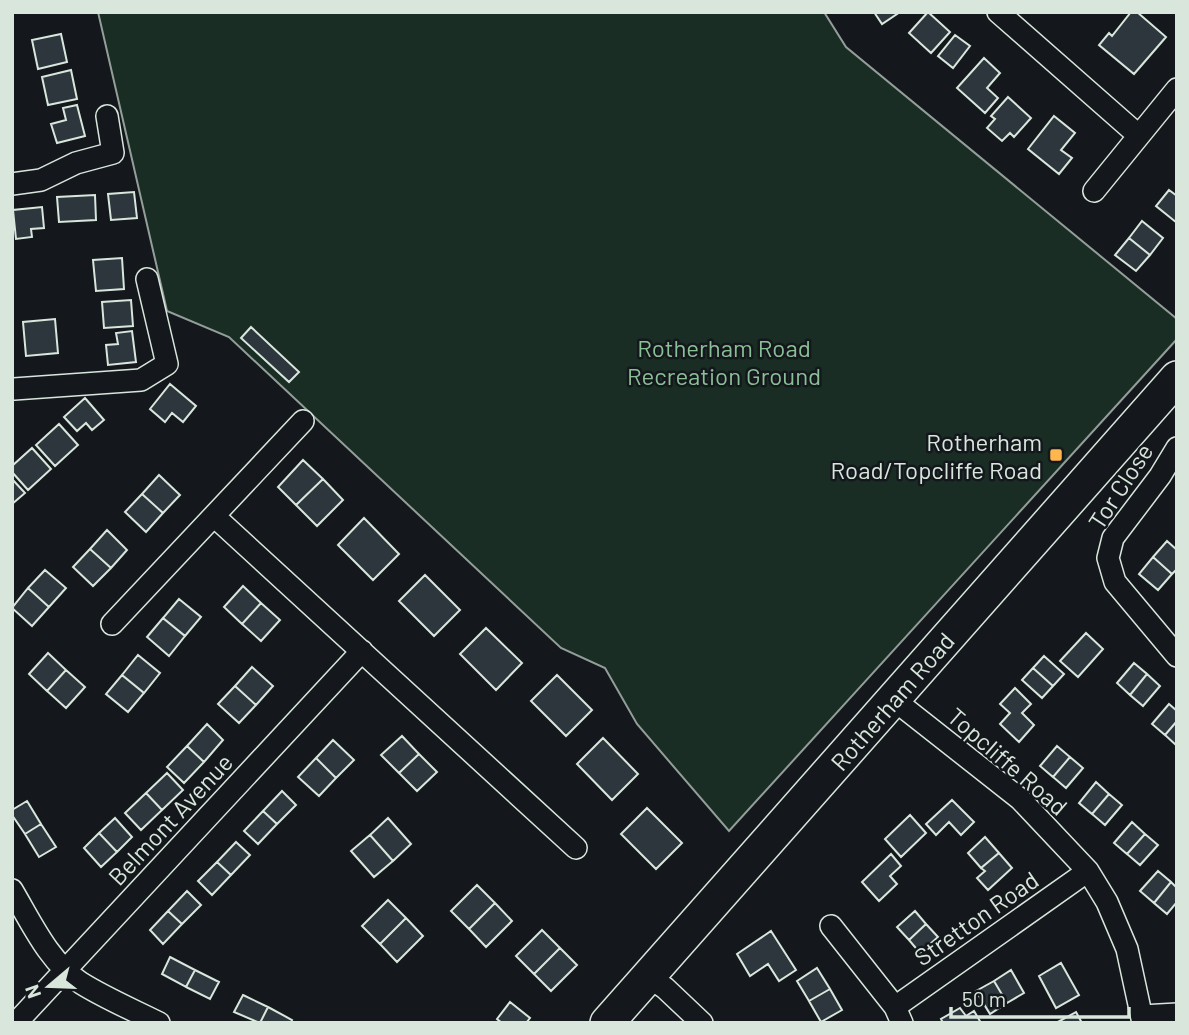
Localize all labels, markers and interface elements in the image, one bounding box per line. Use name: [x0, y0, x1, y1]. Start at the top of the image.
park label: Rotherham Road Recreation Ground: [627, 333, 821, 390]
place label: Rotherham Road/Topcliffe Road: [830, 427, 1042, 484]
street label: Tor Close: [1082, 438, 1158, 534]
marker: Rotherham Road/Topcliffe Road: [1048, 447, 1064, 463]
street label: Rotherham Road: [824, 626, 960, 776]
street label: Topcliffe Road: [942, 701, 1074, 821]
street label: Belmont Avenue: [102, 747, 238, 891]
street label: Stretton Road: [908, 865, 1044, 971]
north arrow: [14, 951, 84, 1021]
scale bar: [951, 976, 1130, 1020]
text: N: [20, 982, 45, 1001]
text: 50 m: [962, 986, 1006, 1011]

